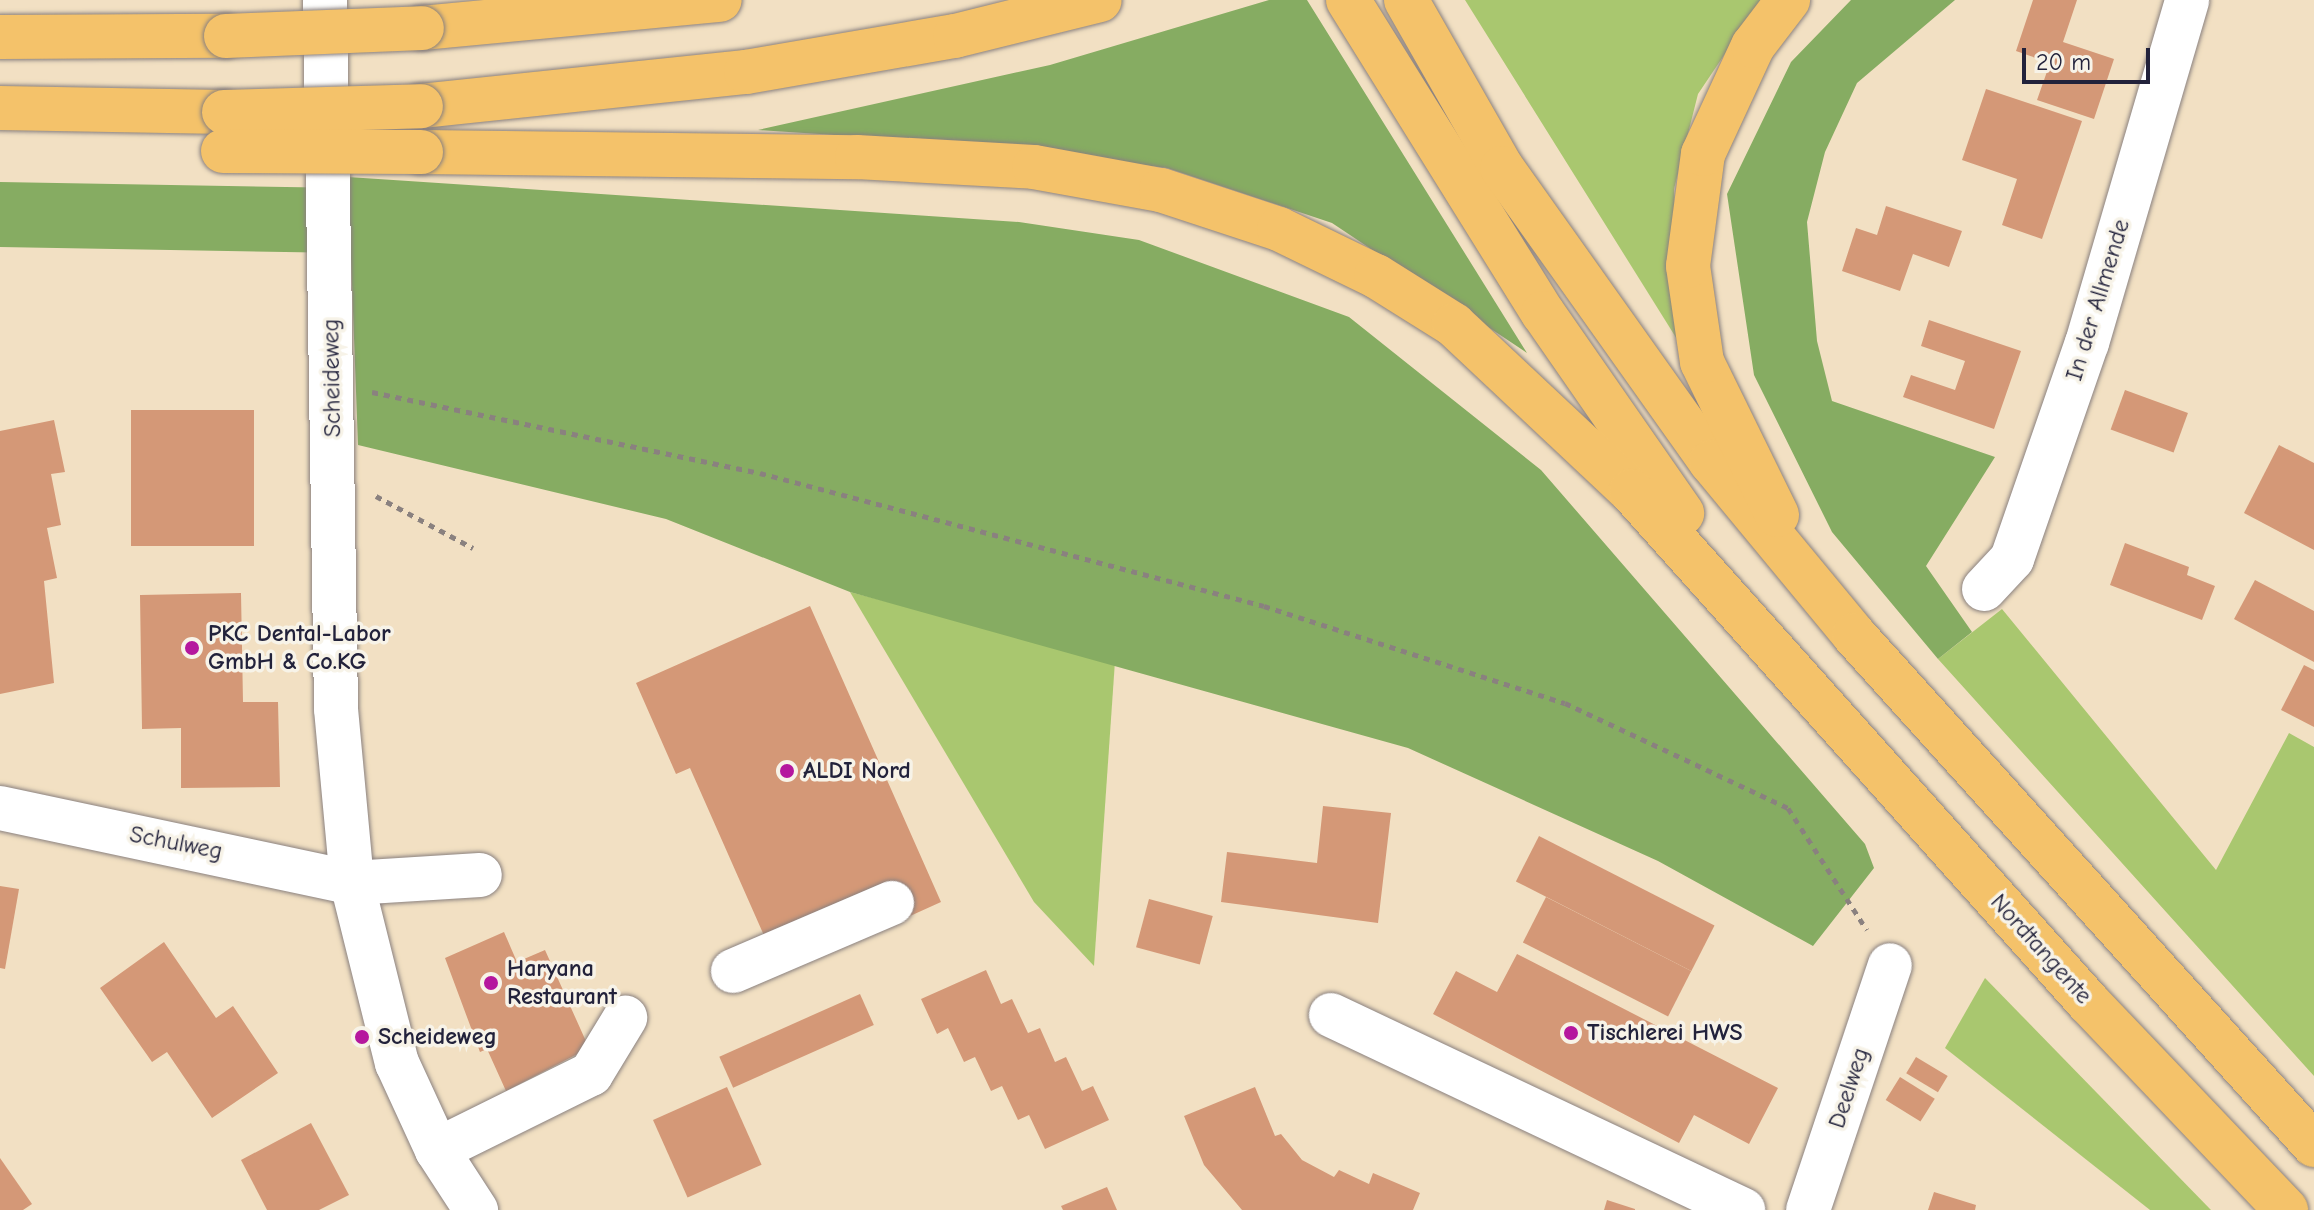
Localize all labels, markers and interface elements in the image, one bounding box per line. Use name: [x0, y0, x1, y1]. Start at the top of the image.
scale bar: [2026, 32, 2154, 82]
text: 20 m: [2036, 48, 2091, 76]
street label: In der Allmende: [2060, 216, 2136, 384]
street label: Scheideweg: [317, 318, 347, 438]
place label: PKC Dental-Labor GmbH & Co.KG: [208, 620, 391, 676]
marker: PKC Dental-Labor GmbH & Co.KG: [183, 639, 201, 657]
place label: ALDI Nord: [803, 757, 911, 785]
marker: ALDI Nord: [778, 762, 796, 780]
street label: Schulweg: [127, 820, 225, 866]
street label: Nordtangente: [1984, 888, 2098, 1010]
place label: Haryana Restaurant: [507, 955, 617, 1011]
marker: Haryana Restaurant: [482, 974, 500, 992]
place label: Tischlerei HWS: [1587, 1019, 1743, 1047]
place label: Scheideweg: [378, 1023, 497, 1051]
marker: Tischlerei HWS: [1562, 1024, 1580, 1042]
marker: Scheideweg: [353, 1028, 371, 1046]
street label: Deelweg: [1822, 1044, 1876, 1132]

